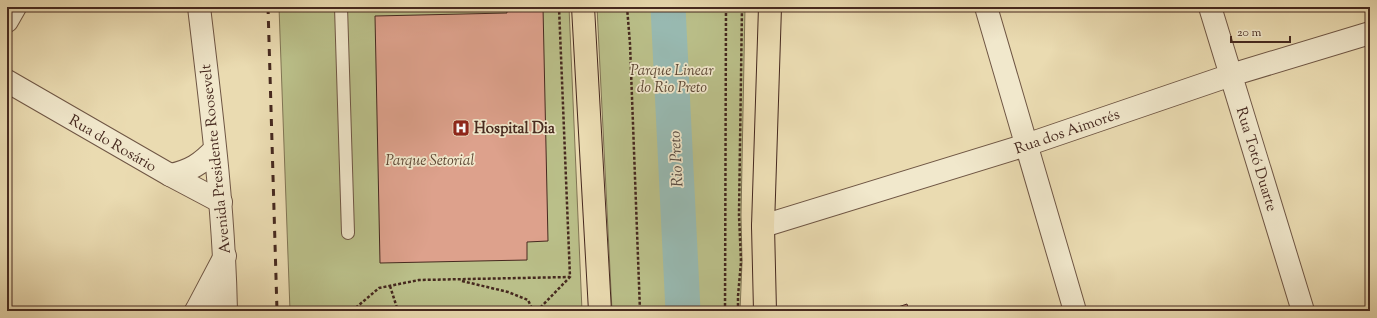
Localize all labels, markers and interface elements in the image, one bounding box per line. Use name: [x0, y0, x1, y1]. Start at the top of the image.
scale bar: [1231, 18, 1290, 44]
text: 20 m: [1237, 24, 1262, 42]
park label: Parque Linear do Rio Preto: [630, 61, 714, 99]
street label: Avenida Presidente Roosevelt: [196, 63, 237, 255]
street label: Rua dos Aimorés: [1012, 105, 1123, 160]
street label: Rua Totó Duarte: [1230, 105, 1281, 214]
street label: Rua do Rosário: [65, 111, 160, 178]
hospital icon: Hospital Dia: [451, 118, 471, 138]
place label: Hospital Dia: [474, 119, 555, 140]
water label: Rio Preto: [665, 130, 690, 188]
park label: Parque Setorial: [386, 151, 475, 172]

